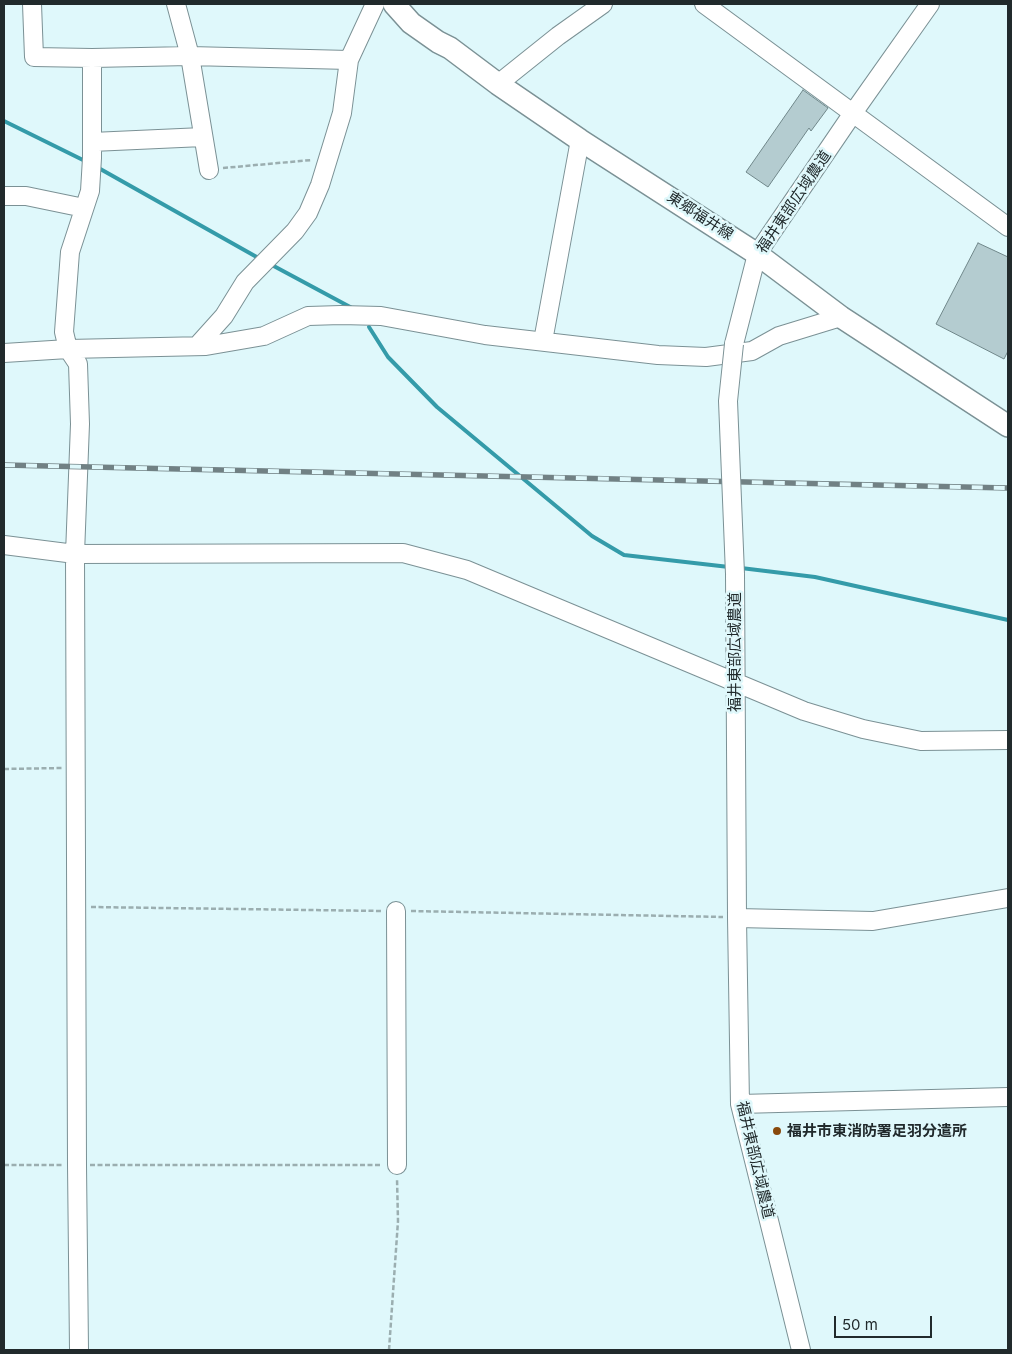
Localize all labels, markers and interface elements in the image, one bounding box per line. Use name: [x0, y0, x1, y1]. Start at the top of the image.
street label: 福井東部広域農道: [753, 147, 835, 257]
street label: 東郷福井線: [664, 188, 736, 244]
street label: 福井東部広域農道: [726, 592, 744, 712]
street label: 福井東部広域農道: [733, 1100, 777, 1220]
place label: 福井市東消防署足羽分遣所: [787, 1122, 967, 1140]
marker: 福井市東消防署足羽分遣所: [771, 1125, 783, 1137]
scale bar: [837, 1306, 934, 1338]
text: 50 m: [842, 1315, 878, 1334]

